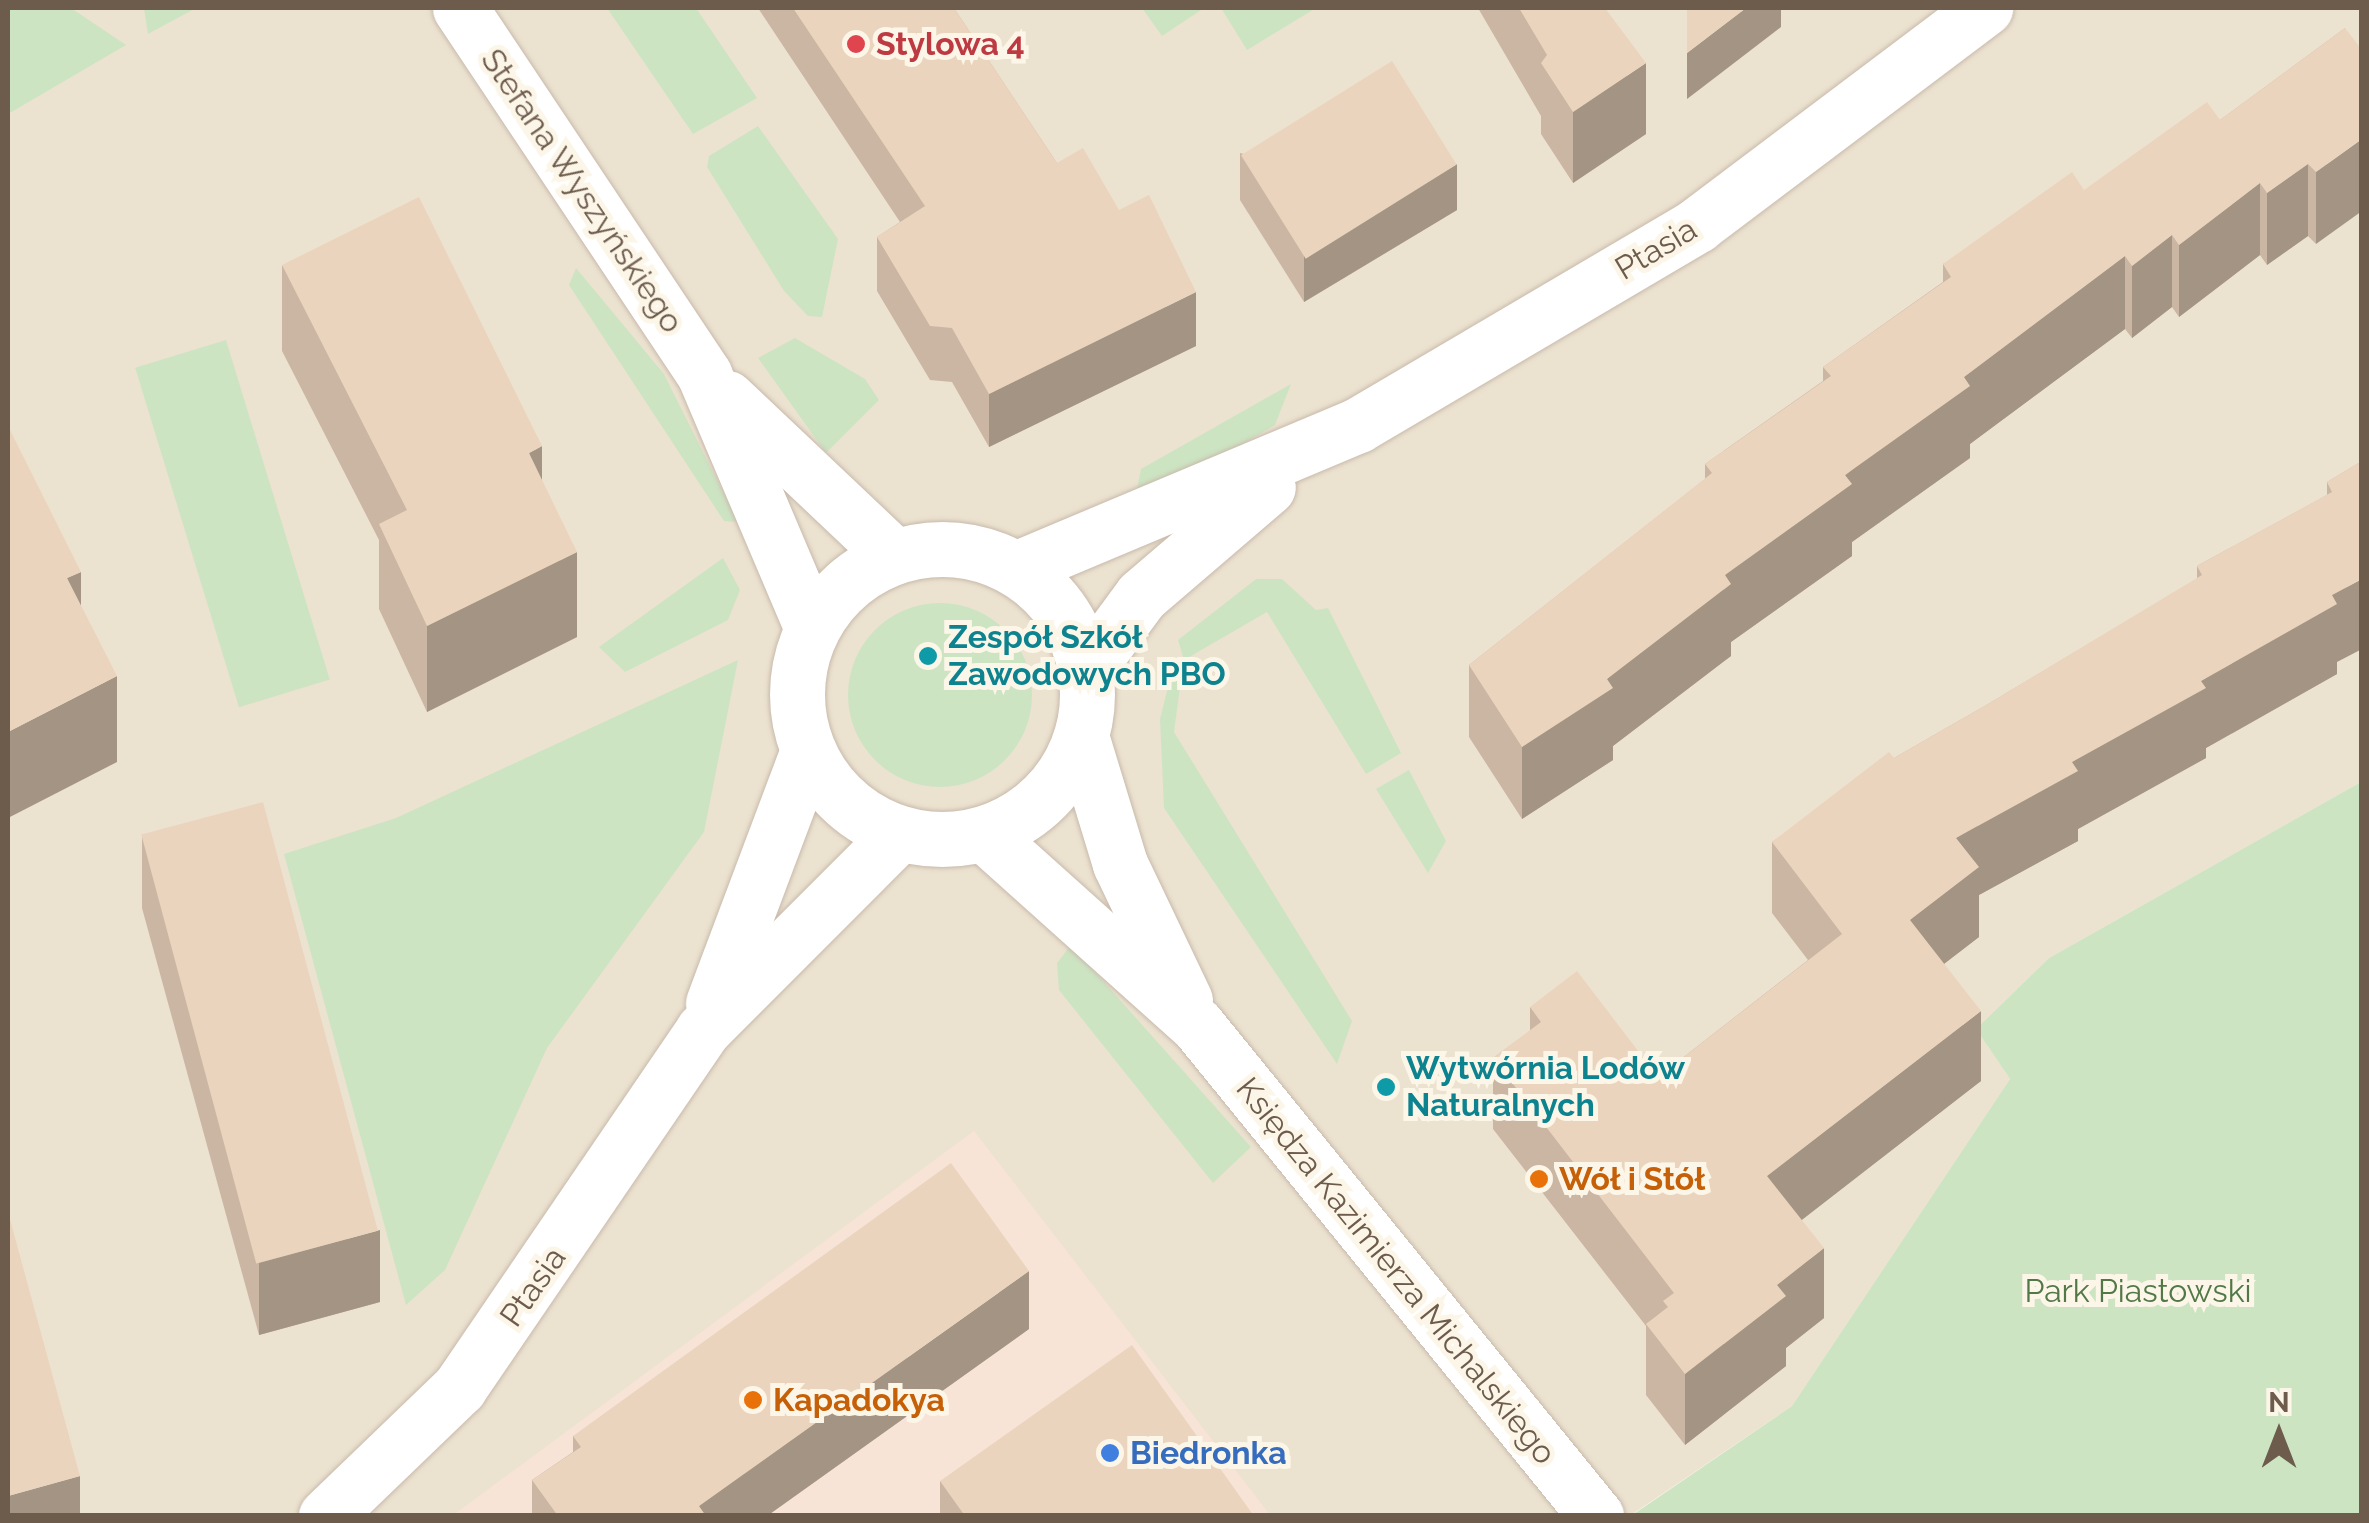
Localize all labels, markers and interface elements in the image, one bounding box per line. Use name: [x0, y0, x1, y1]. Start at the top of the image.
place label: Stylowa 4: [876, 25, 1025, 63]
marker: Stylowa 4: [845, 33, 867, 55]
street label: Stefana Wyszyńskiego: [473, 42, 691, 340]
street label: Ptasia: [1608, 210, 1704, 288]
place label: Zespół Szkół Zawodowych PBO: [948, 619, 1226, 694]
marker: Zespół Szkół Zawodowych PBO: [917, 645, 939, 667]
place label: Wytwórnia Lodów Naturalnych: [1406, 1050, 1685, 1125]
street label: Księdza Kazimierza Michalskiego: [1228, 1070, 1564, 1472]
marker: Wytwórnia Lodów Naturalnych: [1375, 1076, 1397, 1098]
place label: Wół i Stół: [1559, 1160, 1706, 1198]
marker: Wół i Stół: [1528, 1168, 1550, 1190]
street label: Ptasia: [492, 1240, 574, 1334]
park label: Park Piastowski: [2024, 1272, 2252, 1310]
place label: Kapadokya: [773, 1381, 945, 1419]
north arrow: [2229, 1383, 2329, 1483]
text: N: [2268, 1386, 2290, 1419]
marker: Kapadokya: [742, 1389, 764, 1411]
place label: Biedronka: [1130, 1434, 1287, 1472]
marker: Biedronka: [1099, 1442, 1121, 1464]

